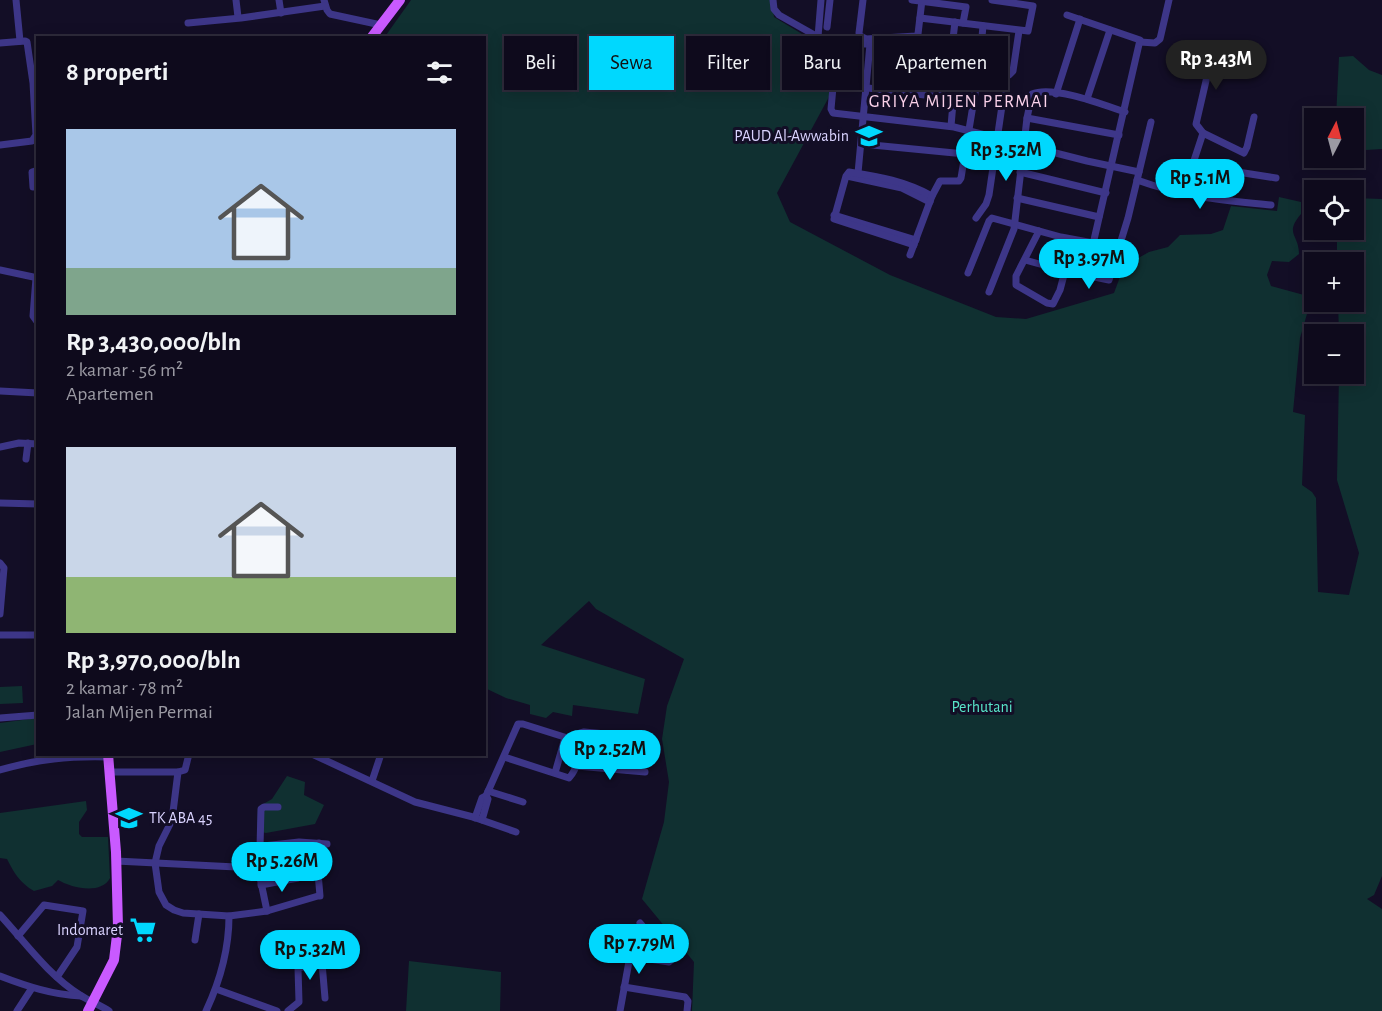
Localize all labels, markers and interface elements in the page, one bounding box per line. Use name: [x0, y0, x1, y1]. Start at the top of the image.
chip: Beli: [504, 36, 577, 90]
chip: Sewa: [589, 36, 674, 90]
chip: Filter: [686, 36, 770, 90]
chip: Baru: [782, 36, 862, 90]
chip: Apartemen: [874, 36, 1008, 90]
pin: Rp 3.43M: [1154, 40, 1278, 91]
text: Rp 3.43M: [1180, 49, 1252, 69]
icon: filters: [423, 56, 456, 89]
text: 8 properti: [66, 59, 168, 85]
district label: GRIYA MIJEN PERMAI: [869, 93, 1049, 111]
north arrow: [1304, 108, 1364, 168]
map controls: [1304, 108, 1364, 384]
school or university icon: PAUD Al-Awwabin: [854, 121, 884, 151]
place label: PAUD Al-Awwabin: [734, 128, 849, 144]
pin: Rp 3.52M: [944, 131, 1068, 182]
text: Rp 3.52M: [970, 140, 1042, 160]
pin: Rp 5.1M: [1145, 159, 1255, 210]
icon: home: [207, 168, 315, 276]
text: Rp 5.1M: [1169, 168, 1231, 188]
button: locate: [1304, 180, 1364, 240]
pin: Rp 3.97M: [1027, 239, 1151, 290]
text: Rp 3.97M: [1053, 248, 1125, 268]
button: +: [1304, 252, 1364, 312]
button: −: [1304, 324, 1364, 384]
text: Rp 3,430,000/bln: [66, 329, 241, 355]
text: 2 kamar · 56 m²: [66, 360, 183, 380]
text: Apartemen: [66, 384, 154, 404]
icon: home: [207, 486, 315, 594]
text: Rp 3,970,000/bln: [66, 647, 241, 673]
text: 2 kamar · 78 m²: [66, 678, 183, 698]
park label: Perhutani: [951, 699, 1013, 715]
text: Jalan Mijen Permai: [66, 702, 213, 722]
pin: Rp 2.52M: [548, 730, 672, 781]
text: Rp 2.52M: [574, 739, 646, 759]
school or university icon: TK ABA 45: [114, 803, 144, 833]
place label: TK ABA 45: [149, 810, 212, 826]
pin: Rp 5.26M: [220, 842, 344, 893]
text: Rp 5.26M: [245, 851, 319, 871]
supermarket icon: Indomaret: [128, 915, 158, 945]
place label: Indomaret: [57, 922, 123, 938]
pin: Rp 7.79M: [577, 924, 701, 975]
pin: Rp 5.32M: [248, 930, 372, 981]
text: Rp 7.79M: [603, 933, 675, 953]
text: Rp 5.32M: [274, 939, 346, 959]

